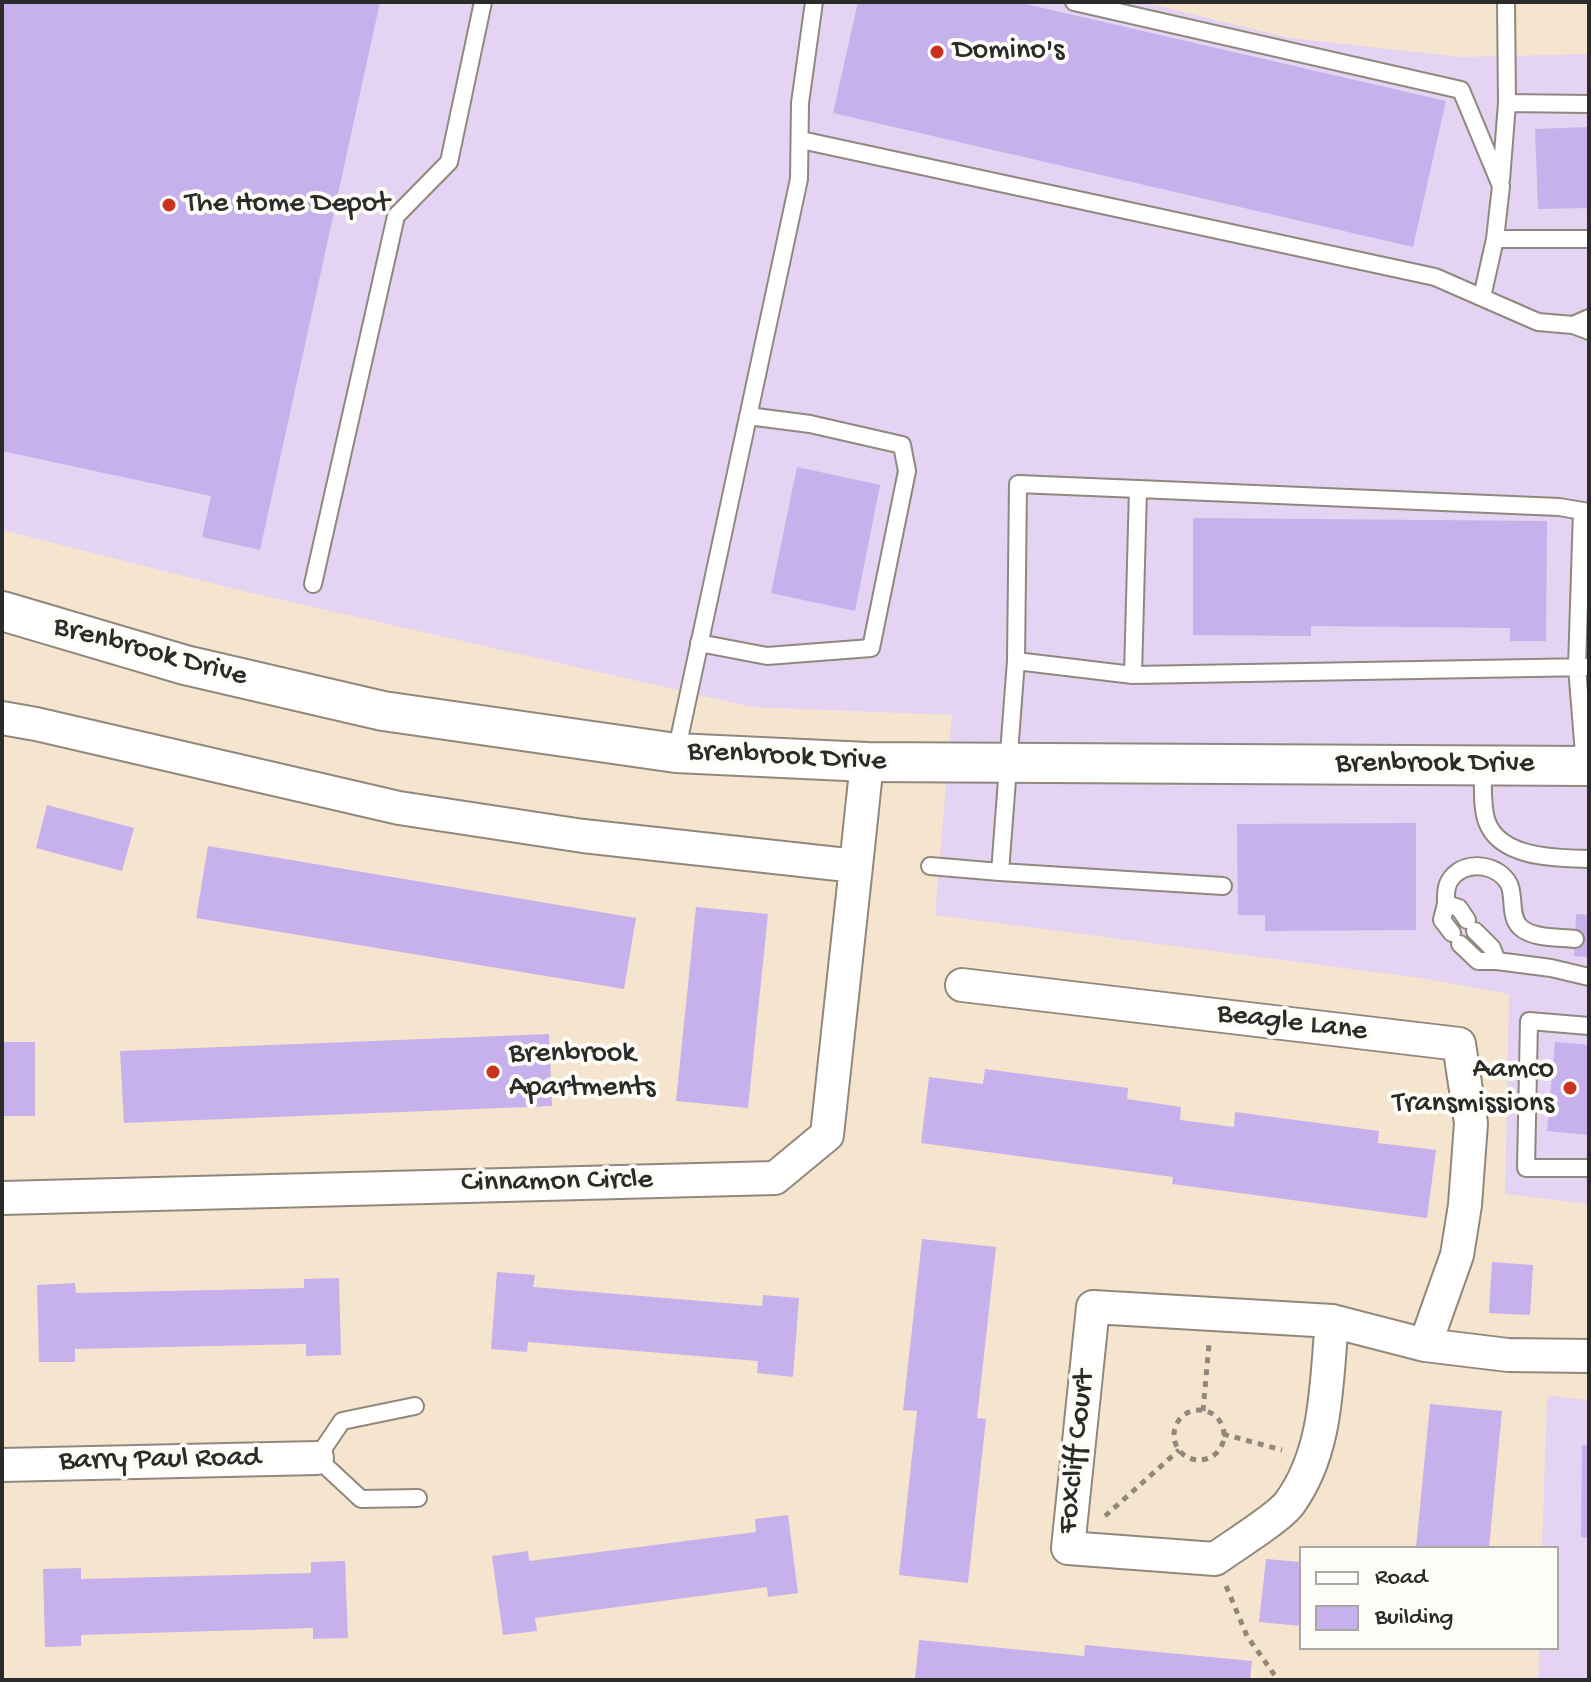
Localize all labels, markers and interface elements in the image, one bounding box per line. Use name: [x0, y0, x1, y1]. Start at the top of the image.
place label: Domino's: [953, 34, 1064, 70]
marker: Domino's: [928, 43, 946, 61]
place label: The Home Depot: [185, 187, 389, 223]
marker: The Home Depot: [160, 196, 178, 214]
street label: Brenbrook Drive: [49, 610, 251, 696]
street label: Brenbrook Drive: [687, 735, 887, 781]
street label: Brenbrook Drive: [1335, 747, 1535, 783]
street label: Beagle Lane: [1215, 997, 1369, 1051]
place label: Brenbrook Apartments: [509, 1037, 655, 1108]
place label: Aamco Transmissions: [1393, 1053, 1554, 1124]
marker: Brenbrook Apartments: [484, 1063, 502, 1081]
marker: Aamco Transmissions: [1561, 1079, 1579, 1097]
street label: Cinnamon Circle: [461, 1163, 653, 1203]
street label: Foxcliff Court: [1052, 1368, 1104, 1536]
street label: Barry Paul Road: [59, 1441, 261, 1481]
legend: [1299, 1546, 1559, 1650]
text: Road: [1375, 1564, 1427, 1593]
text: Building: [1375, 1604, 1453, 1633]

